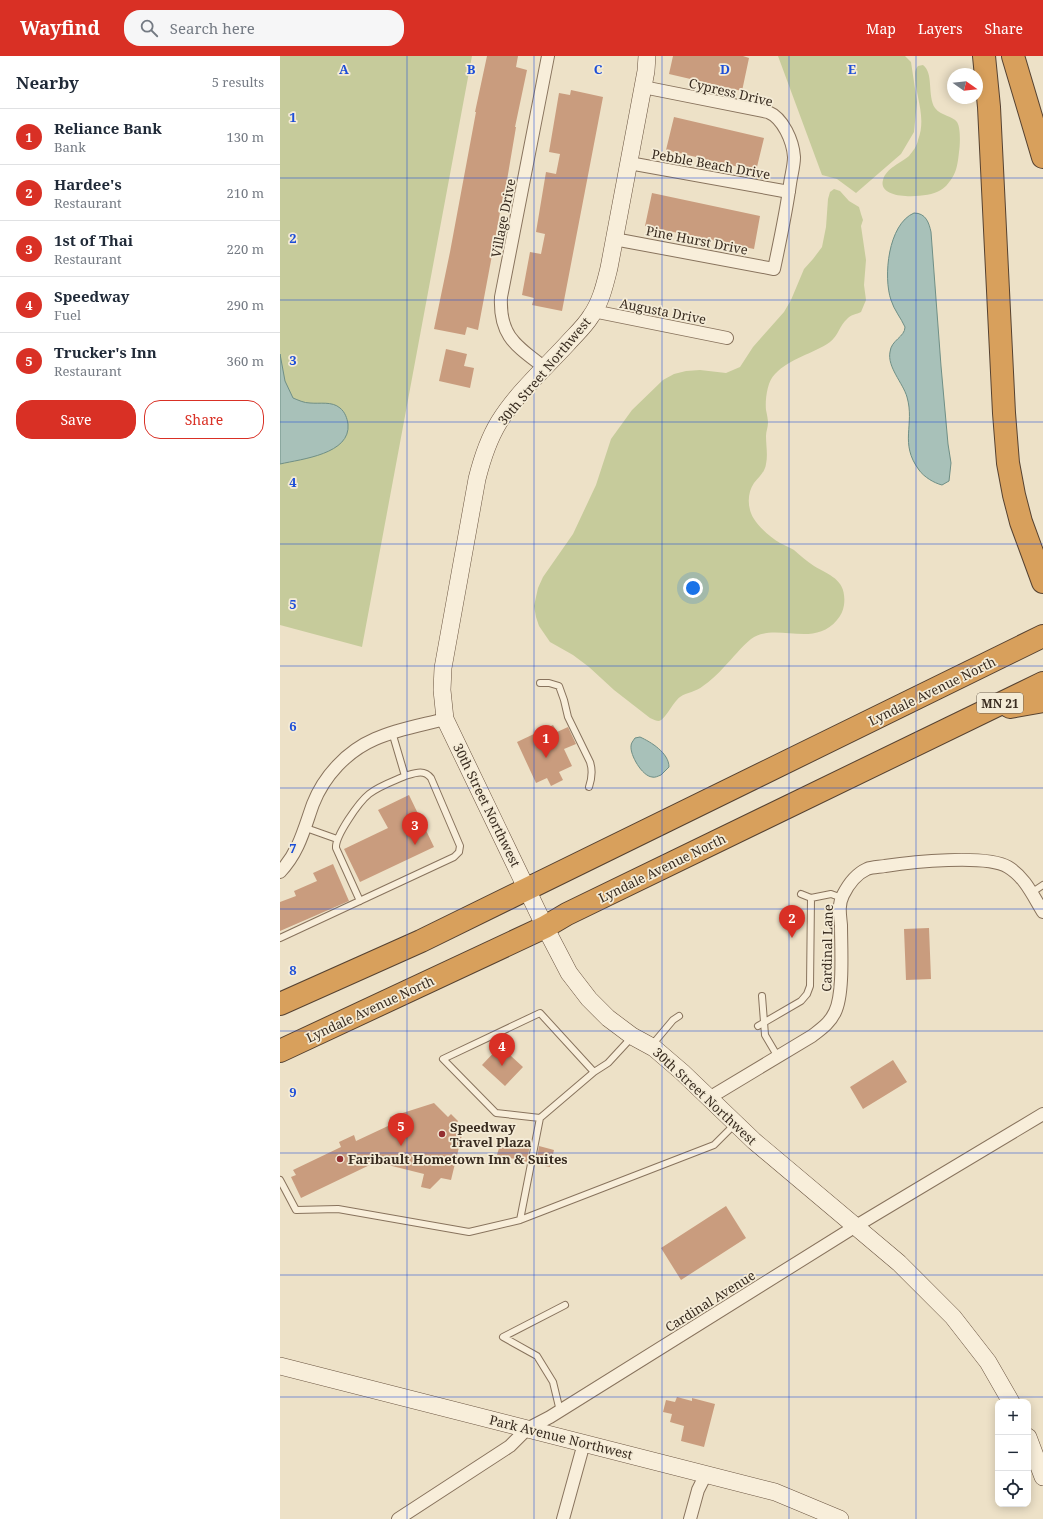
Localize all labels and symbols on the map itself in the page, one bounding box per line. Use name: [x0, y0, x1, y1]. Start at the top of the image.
text: A: [339, 60, 349, 78]
text: B: [467, 60, 476, 78]
text: C: [594, 60, 603, 78]
text: D: [720, 60, 730, 78]
text: E: [848, 60, 857, 78]
north arrow: [947, 68, 983, 104]
street label: Cypress Drive: [687, 74, 775, 110]
text: 1: [289, 108, 297, 126]
street label: Pebble Beach Drive: [650, 145, 772, 183]
street label: Village Drive: [487, 177, 519, 259]
street label: Pine Hurst Drive: [644, 221, 750, 259]
text: 2: [289, 229, 297, 247]
street label: Augusta Drive: [618, 294, 708, 328]
street label: 30th Street Northwest: [494, 313, 595, 429]
text: 3: [289, 351, 297, 369]
text: 4: [289, 473, 297, 491]
your location: [683, 578, 703, 598]
text: 5: [289, 595, 297, 613]
street label: Lyndale Avenue North: [865, 652, 999, 730]
road number: MN 21: [977, 693, 1023, 713]
text: 6: [289, 717, 297, 735]
pin: 1: [533, 725, 559, 758]
street label: 30th Street Northwest: [449, 740, 525, 870]
pin: 3: [402, 812, 428, 845]
street label: Lyndale Avenue North: [595, 829, 729, 907]
text: 7: [289, 839, 297, 857]
street label: Cardinal Lane: [817, 904, 837, 992]
pin: 2: [779, 905, 805, 938]
text: 8: [289, 961, 297, 979]
street label: Lyndale Avenue North: [303, 971, 437, 1047]
pin: 4: [489, 1033, 515, 1066]
street label: 30th Street Northwest: [649, 1043, 761, 1149]
text: 9: [289, 1083, 297, 1101]
pin: 5: [388, 1113, 414, 1146]
place label: Speedway Travel Plaza: [450, 1118, 532, 1151]
marker: Speedway Travel Plaza: [437, 1129, 447, 1139]
place label: Faribault Hometown Inn & Suites: [348, 1150, 568, 1168]
marker: Faribault Hometown Inn & Suites: [335, 1154, 345, 1164]
street label: Cardinal Avenue: [661, 1266, 759, 1336]
street label: Park Avenue Northwest: [487, 1410, 635, 1464]

